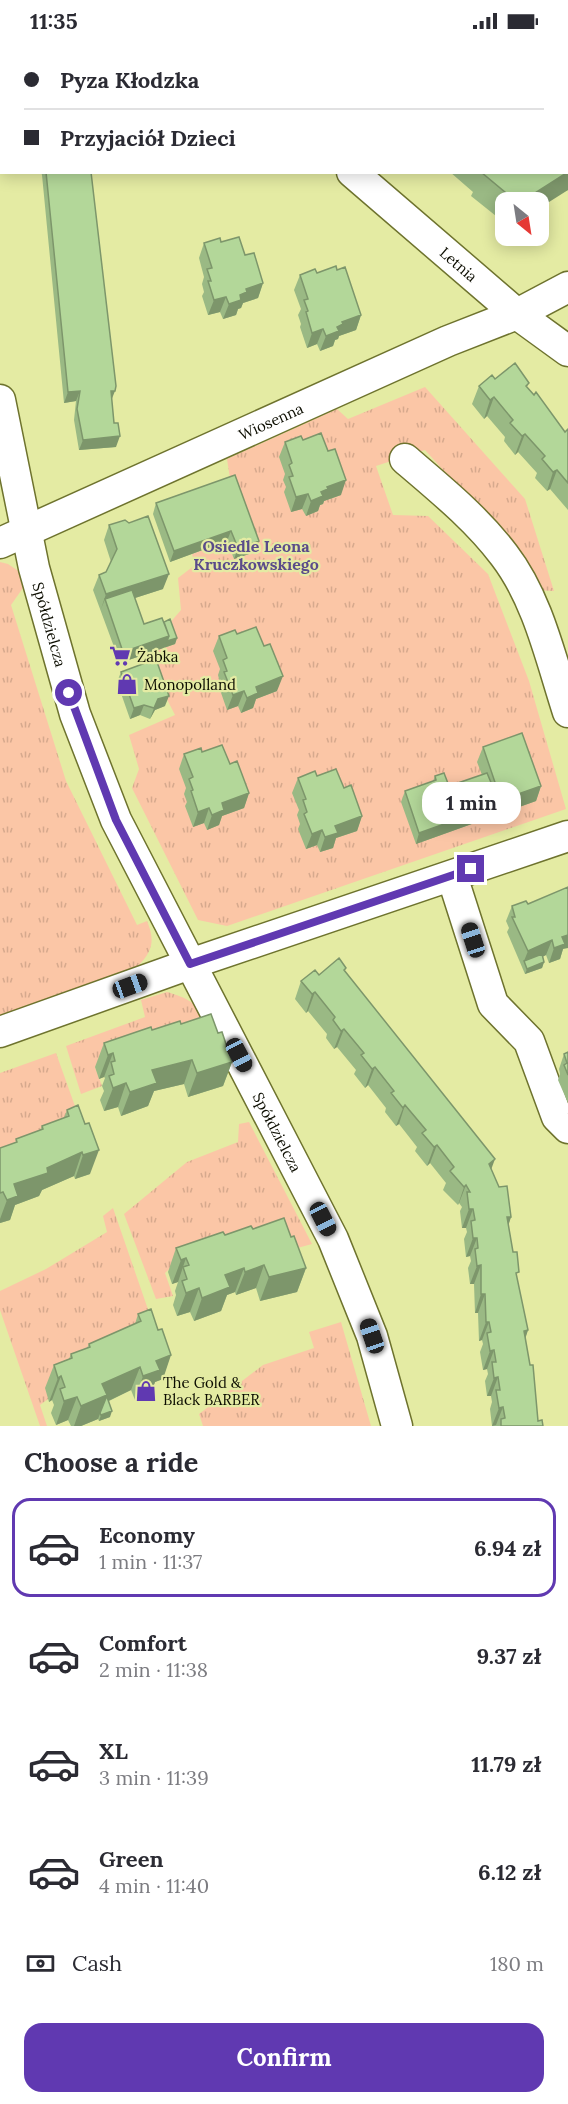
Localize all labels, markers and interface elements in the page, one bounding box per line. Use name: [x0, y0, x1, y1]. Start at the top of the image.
text: 11:35: [30, 7, 78, 35]
text: Pyza Kłodzka: [60, 66, 199, 94]
text: Przyjaciół Dzieci: [60, 124, 236, 152]
north arrow: [495, 192, 549, 246]
map controls: [495, 192, 549, 246]
street label: Letnia: [436, 243, 482, 286]
street label: Wiosenna: [236, 398, 306, 444]
district label: Osiedle Leona Kruczkowskiego: [193, 536, 319, 574]
street label: Spółdzielcza: [29, 580, 71, 669]
supermarket icon: Żabka: [108, 644, 132, 668]
place label: Żabka: [137, 647, 179, 666]
shop icon: Monopolland: [115, 672, 139, 696]
place label: Monopolland: [144, 675, 236, 694]
route start: [55, 679, 82, 706]
callout: 1 min: [422, 782, 520, 824]
text: 1 min: [446, 790, 497, 815]
route end: [457, 855, 484, 882]
car: [459, 920, 487, 960]
car: [110, 971, 150, 1001]
car: [223, 1035, 255, 1075]
street label: Spółdzielcza: [249, 1089, 306, 1175]
car: [307, 1199, 339, 1239]
car: [358, 1316, 386, 1356]
place label: The Gold & Black BARBER: [163, 1373, 260, 1409]
shop icon: The Gold & Black BARBER: [134, 1379, 158, 1403]
text: Choose a ride: [24, 1445, 198, 1479]
icon: car: [27, 1521, 81, 1575]
text: Economy: [99, 1521, 195, 1549]
text: 6.94 zł: [474, 1534, 541, 1562]
text: 1 min · 11:37: [99, 1549, 202, 1574]
icon: car: [27, 1629, 81, 1683]
text: Comfort: [99, 1629, 187, 1657]
text: 9.37 zł: [476, 1642, 541, 1670]
text: 2 min · 11:38: [99, 1657, 208, 1682]
icon: car: [27, 1737, 81, 1791]
text: XL: [99, 1737, 128, 1765]
text: 11.79 zł: [471, 1750, 541, 1778]
text: 3 min · 11:39: [99, 1765, 209, 1790]
icon: car: [27, 1845, 81, 1899]
text: Green: [99, 1845, 164, 1873]
text: 6.12 zł: [478, 1858, 541, 1886]
text: 4 min · 11:40: [99, 1873, 209, 1898]
icon: cash: [24, 1947, 57, 1980]
text: Cash: [72, 1949, 122, 1977]
text: 180 m: [490, 1951, 544, 1976]
button: Confirm: [24, 2023, 544, 2092]

